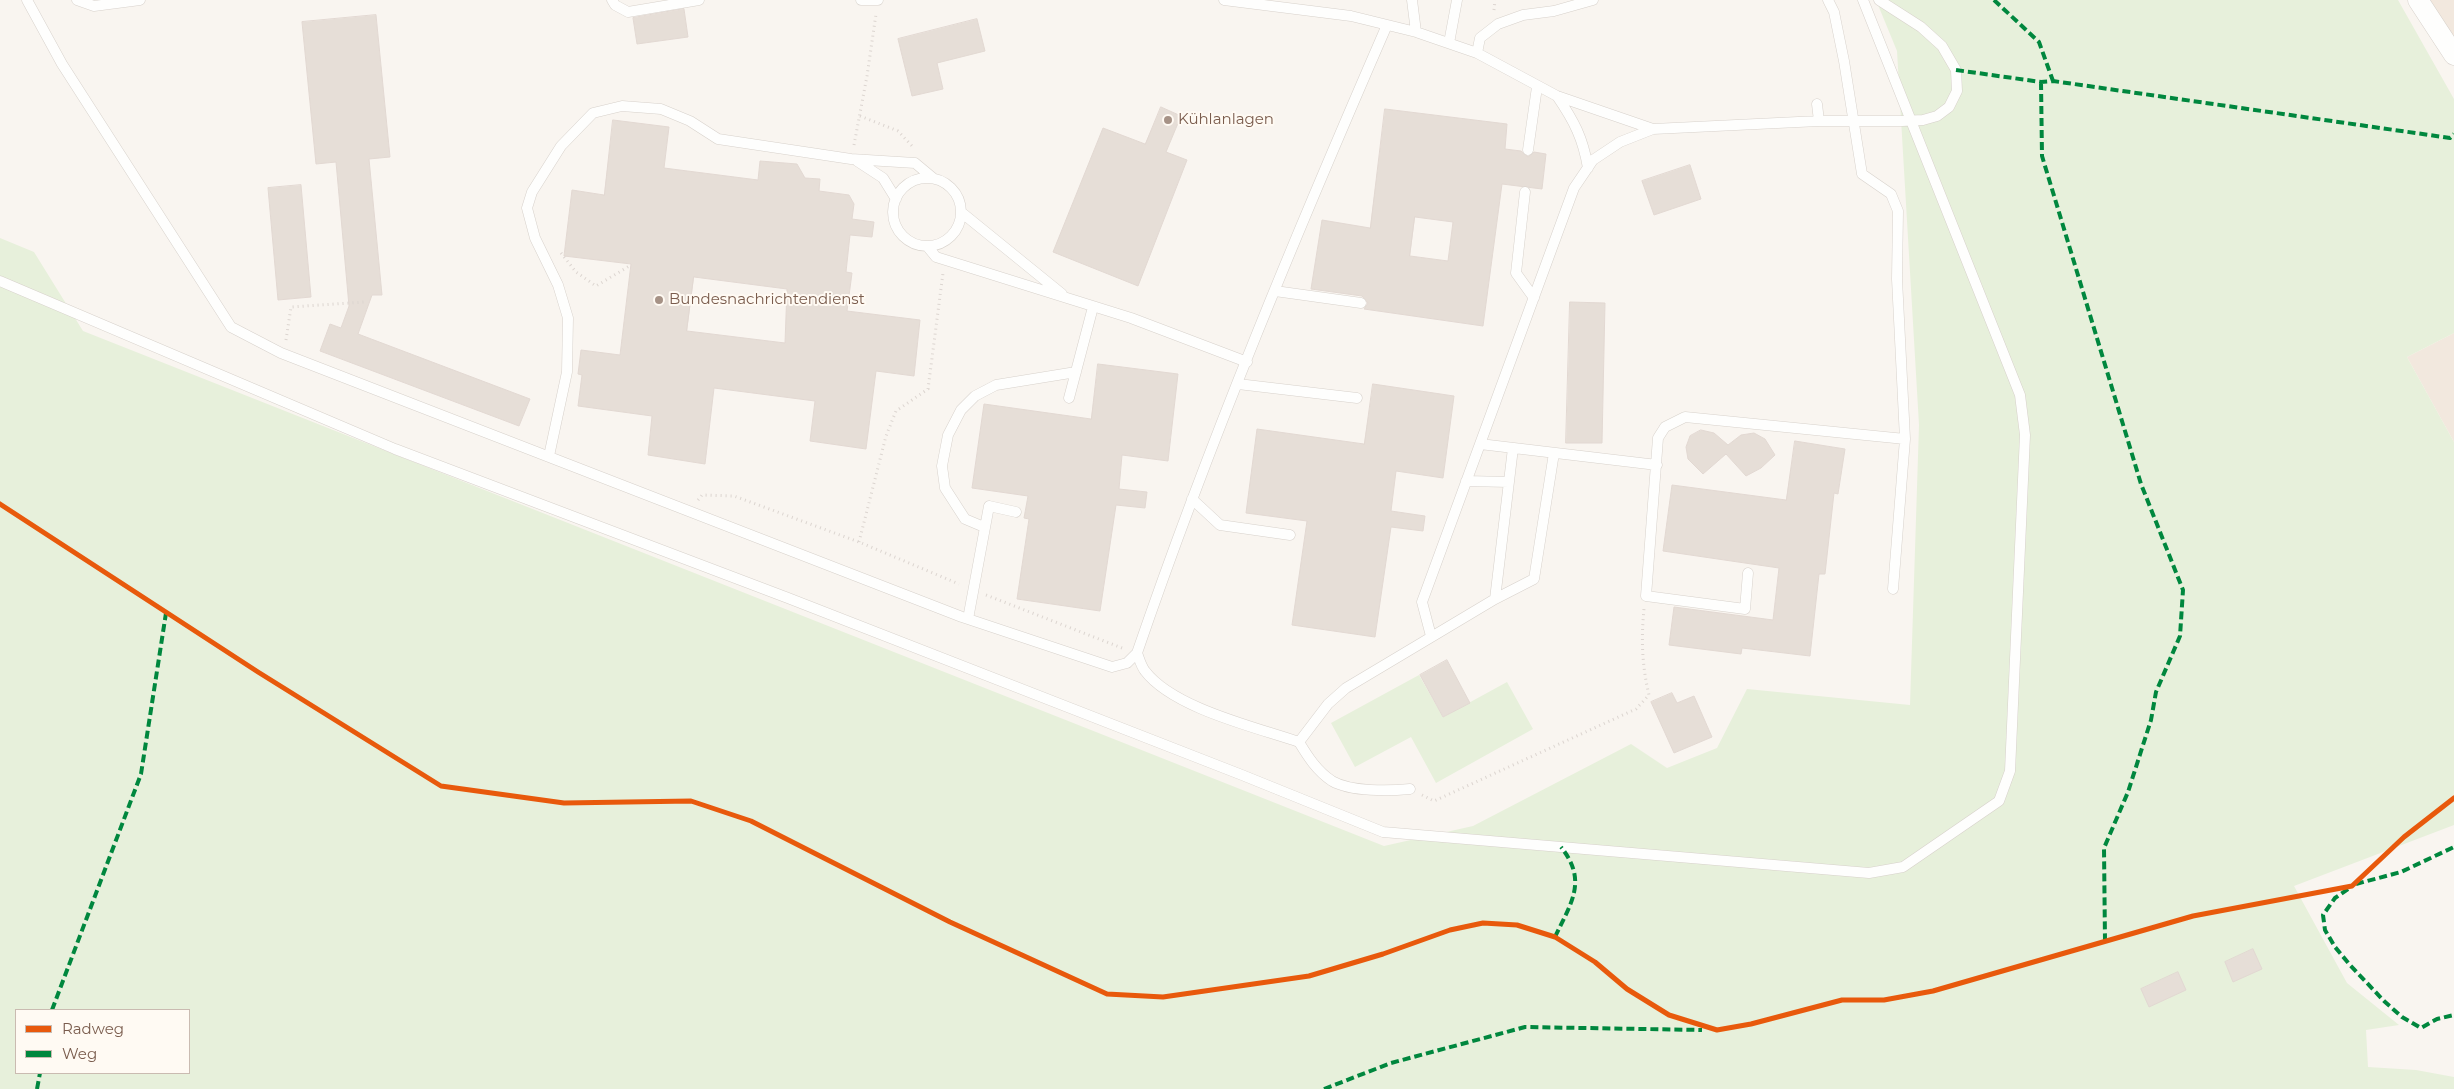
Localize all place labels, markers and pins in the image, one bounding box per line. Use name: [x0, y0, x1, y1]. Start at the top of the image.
place label: Kühlanlagen: [1178, 111, 1274, 129]
marker: Kühlanlagen: [1162, 114, 1174, 126]
place label: Bundesnachrichtendienst: [669, 291, 865, 309]
marker: Bundesnachrichtendienst: [653, 294, 665, 306]

